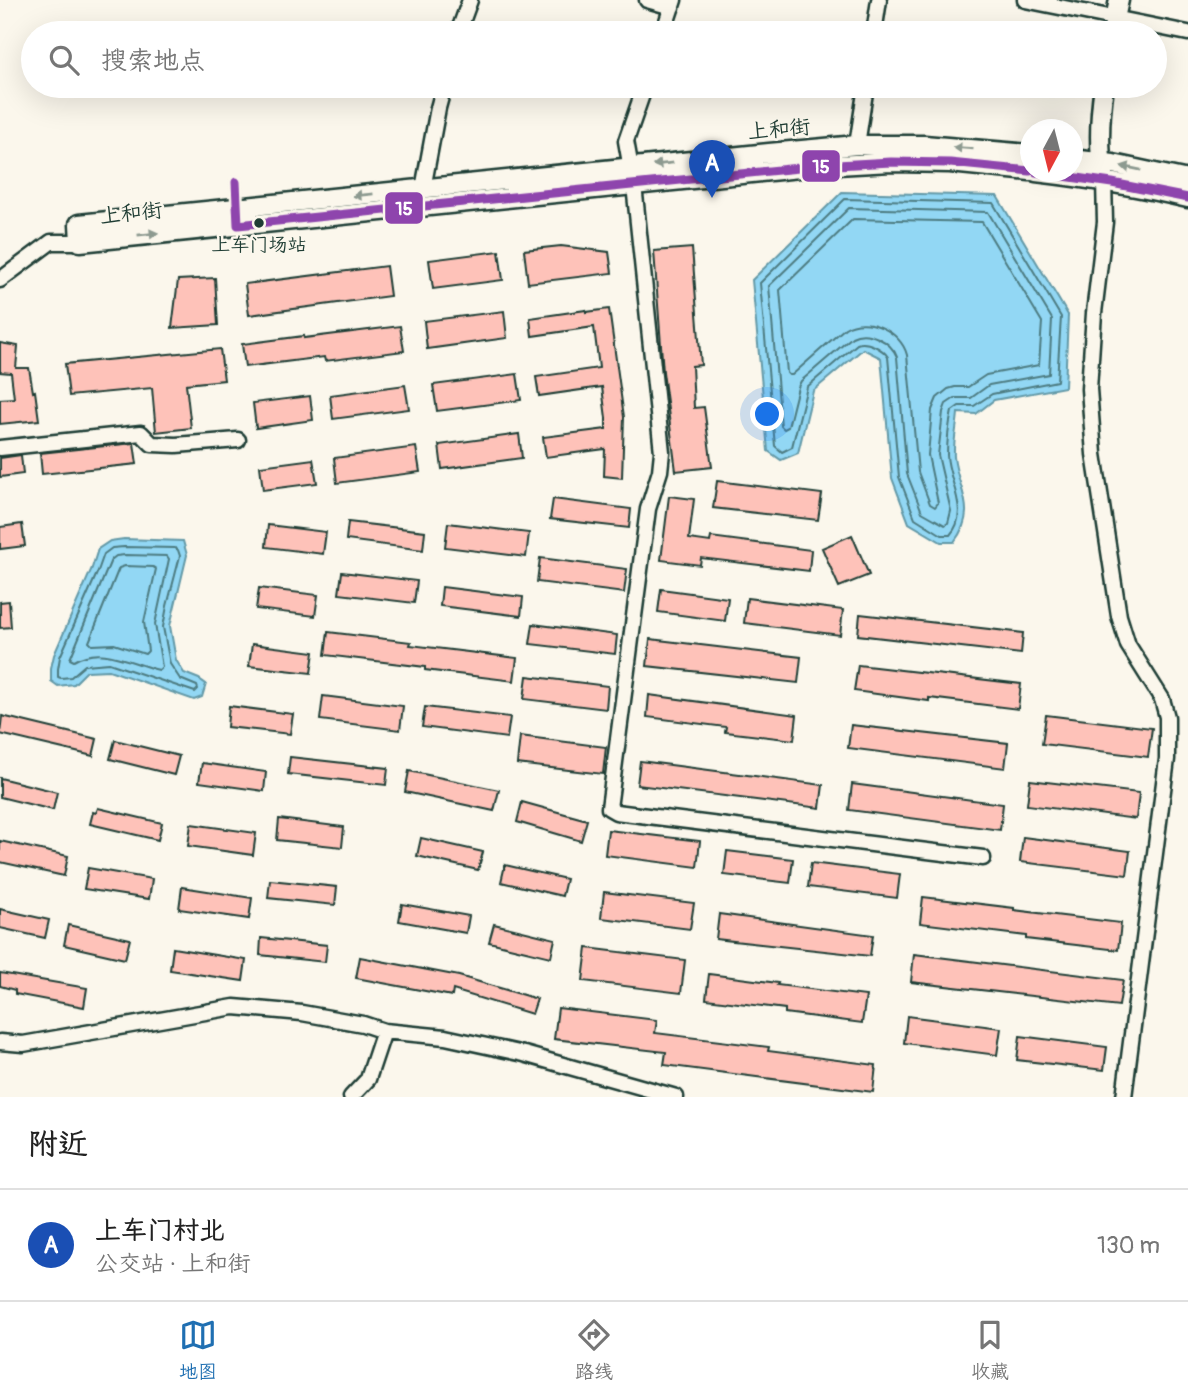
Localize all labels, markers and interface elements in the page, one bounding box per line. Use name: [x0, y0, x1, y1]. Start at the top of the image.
search box: [21, 21, 1167, 98]
icon: search: [45, 41, 83, 79]
text: 搜索地点: [101, 45, 205, 77]
street label: 上和街: [746, 113, 812, 146]
north arrow: [1020, 119, 1083, 182]
pin: A: [689, 140, 735, 198]
one-way arrow: [951, 142, 973, 153]
line badge: 15: [801, 149, 841, 183]
text: 15: [812, 155, 830, 179]
one-way arrow: [651, 159, 673, 170]
one-way arrow: [1120, 162, 1142, 173]
one-way arrow: [352, 190, 374, 201]
line badge: 15: [384, 191, 424, 225]
street label: 上和街: [98, 197, 164, 230]
text: 15: [395, 197, 413, 221]
marker: 上车门场站: [252, 216, 266, 230]
one-way arrow: [138, 229, 160, 240]
place label: 上车门场站: [211, 233, 307, 257]
your location: [750, 397, 784, 431]
text: 附近: [28, 1126, 88, 1163]
text: 上车门村北: [95, 1215, 225, 1247]
text: A: [44, 1231, 58, 1260]
text: 130 m: [1097, 1231, 1160, 1260]
text: 公交站 · 上和街: [95, 1249, 250, 1278]
tab: 地图: [179, 1316, 217, 1384]
tab: 路线: [575, 1316, 613, 1384]
tab: 收藏: [971, 1316, 1009, 1384]

